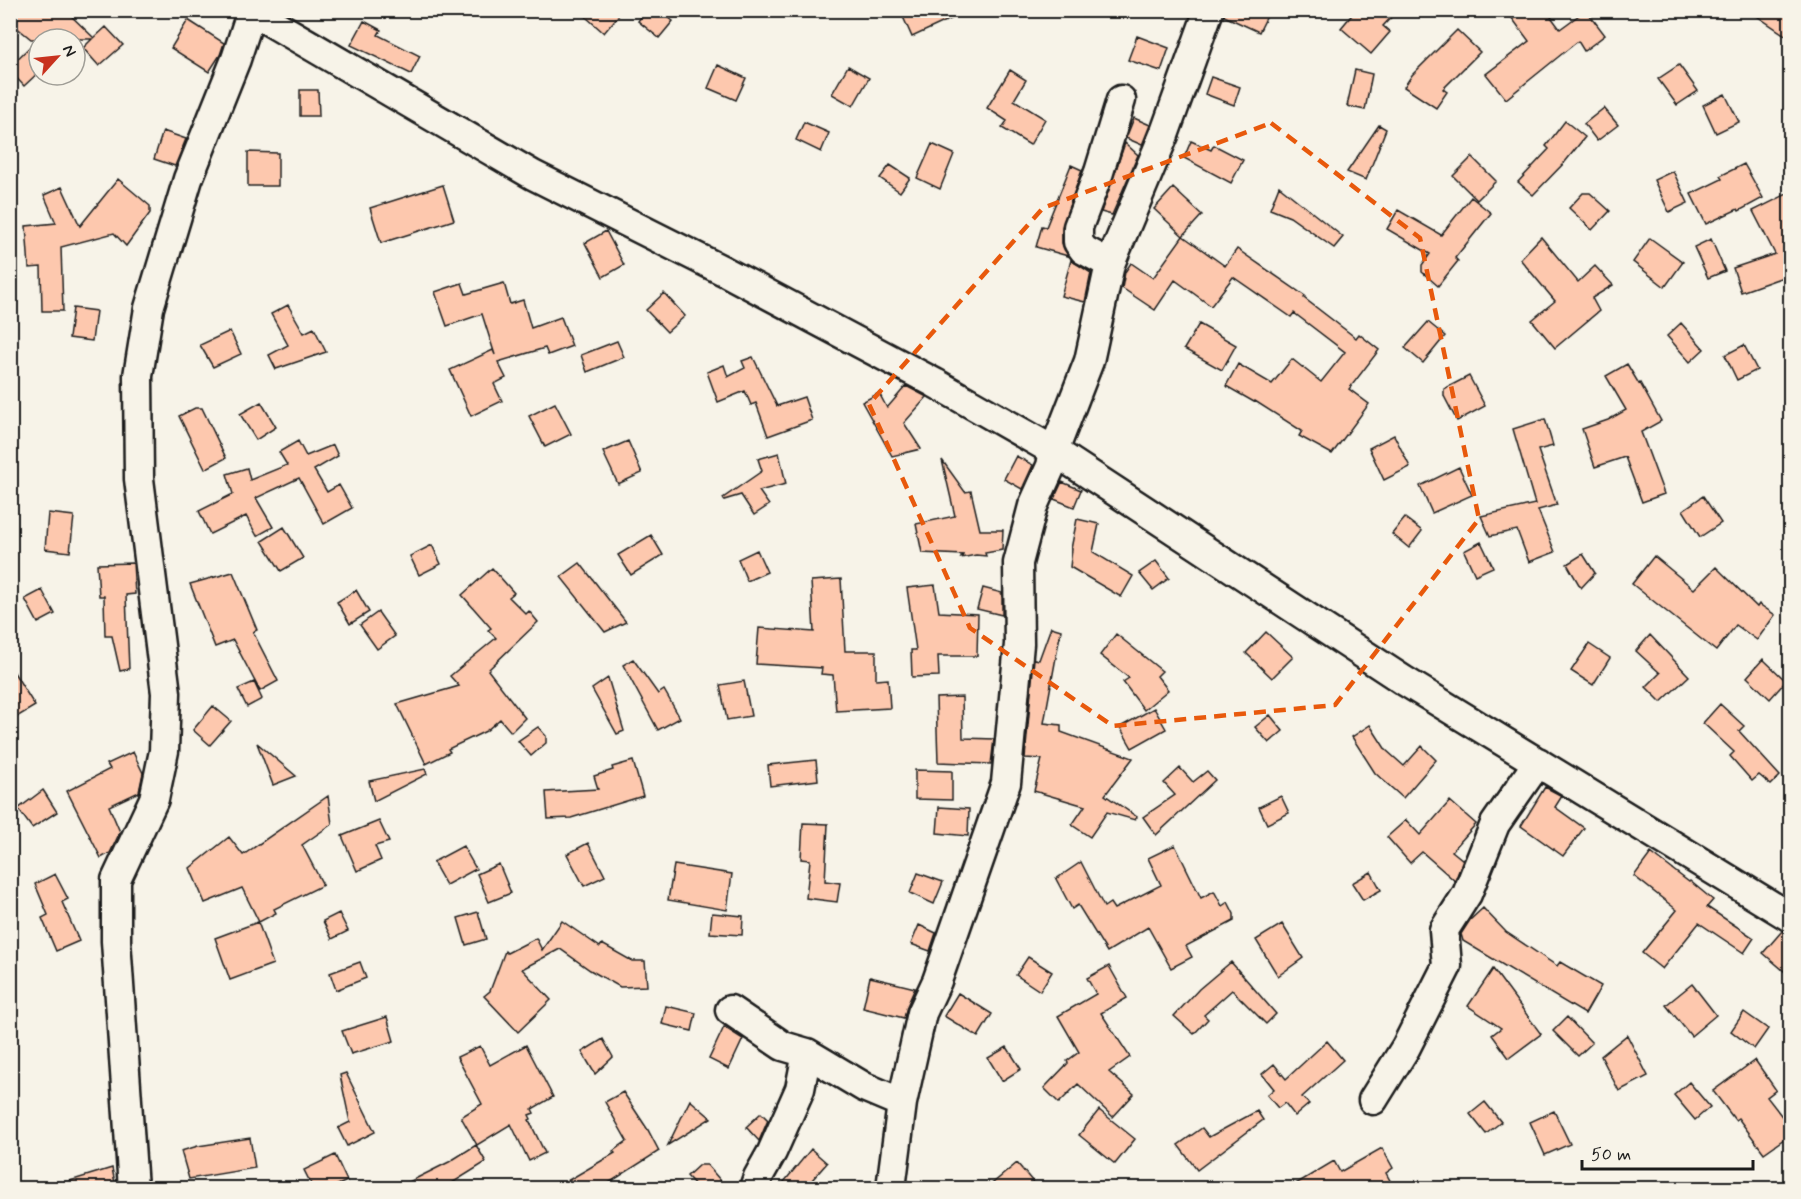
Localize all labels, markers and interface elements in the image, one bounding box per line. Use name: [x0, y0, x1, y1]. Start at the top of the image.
north arrow: [27, 27, 87, 87]
text: N: [57, 41, 81, 60]
scale bar: [1582, 1133, 1753, 1171]
text: 50 m: [1591, 1143, 1631, 1167]

